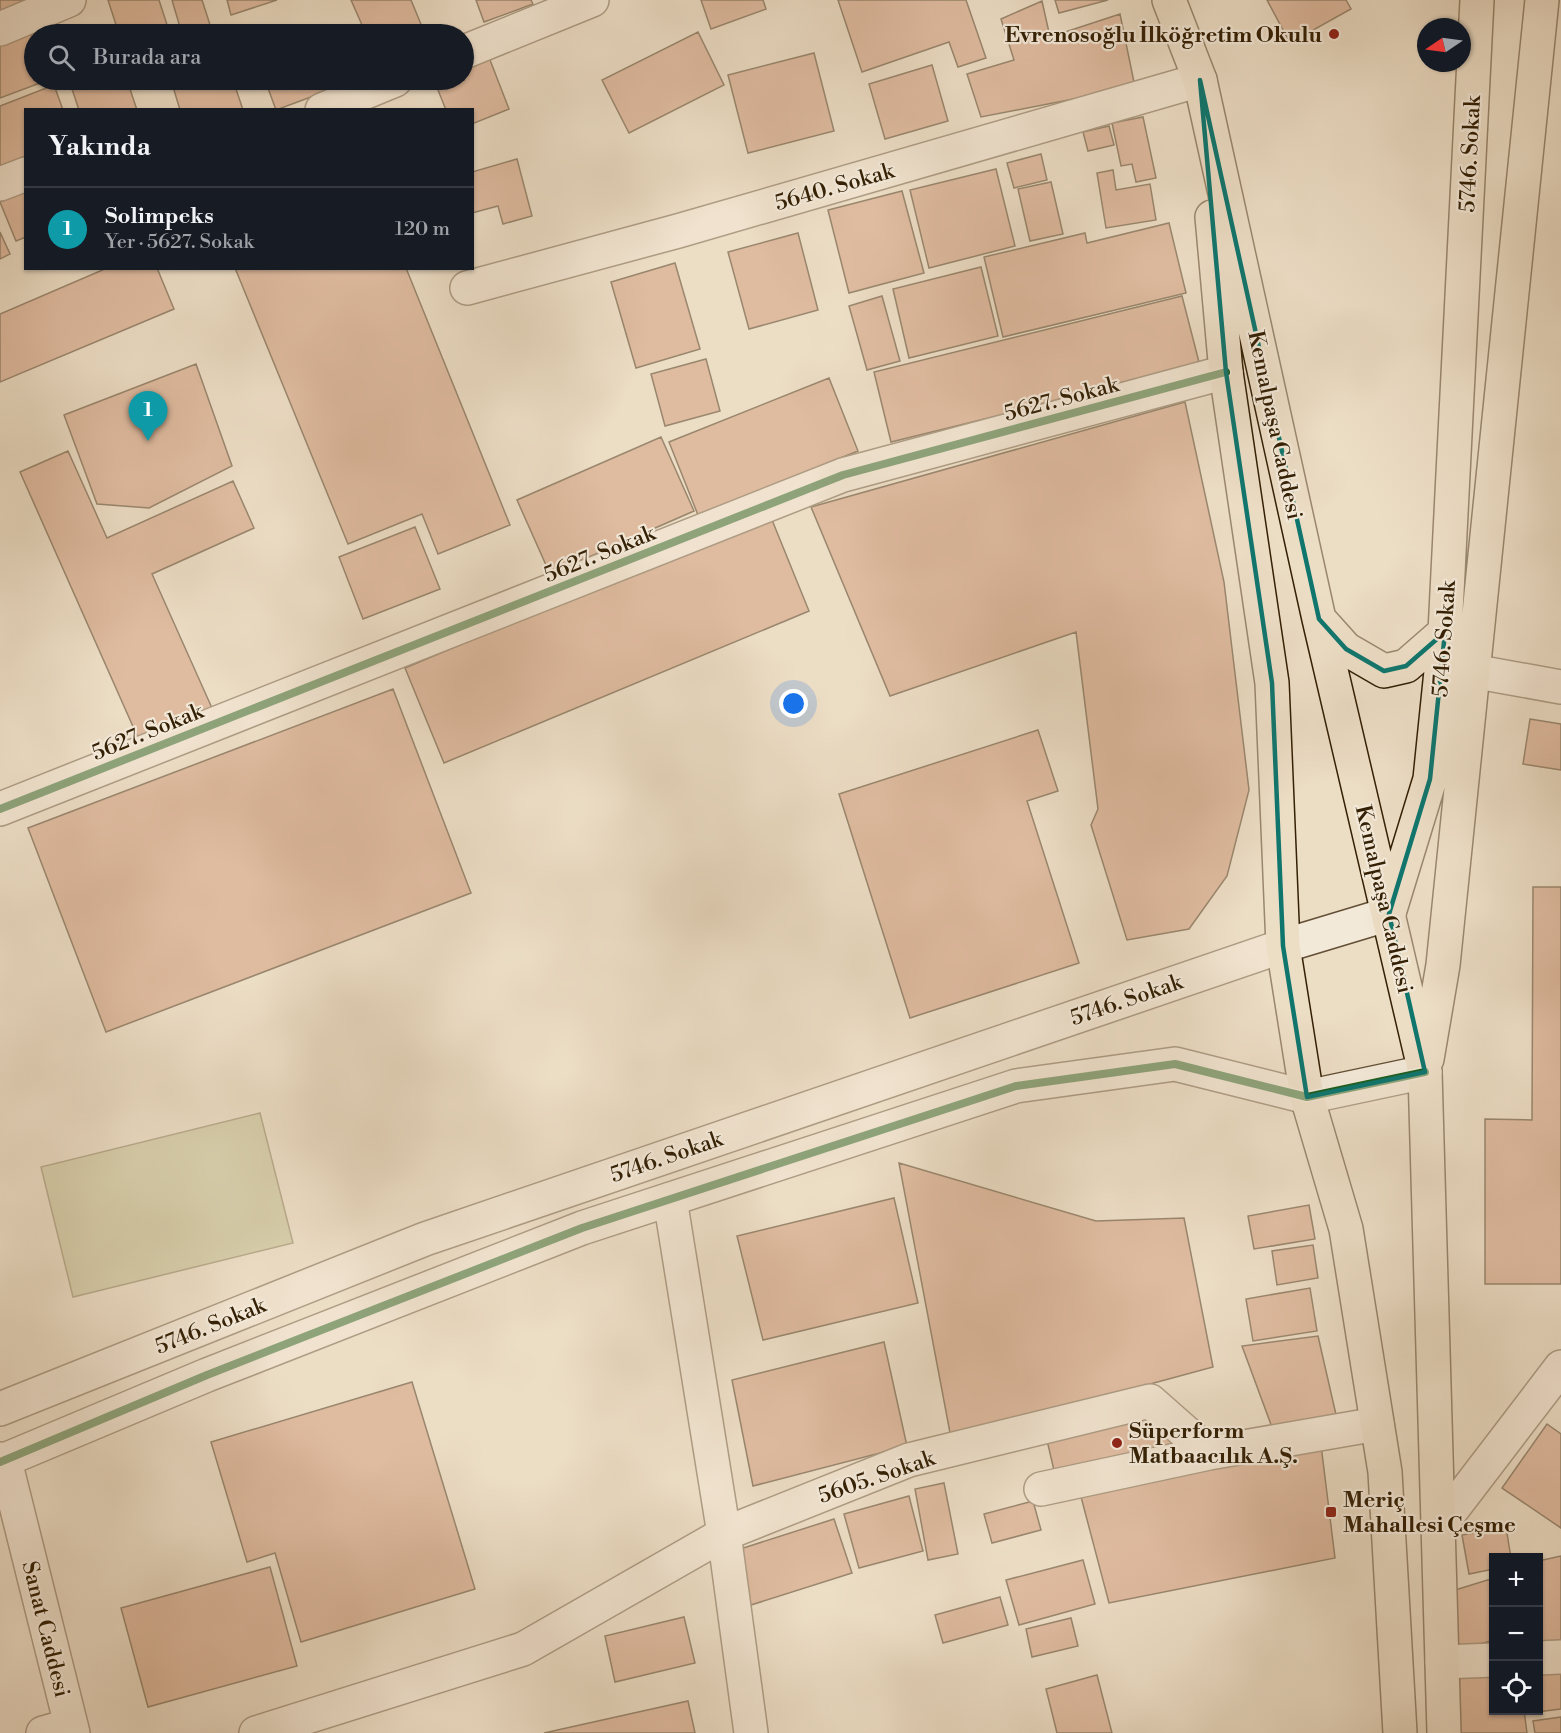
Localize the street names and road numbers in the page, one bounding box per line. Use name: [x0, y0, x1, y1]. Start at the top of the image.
street label: 5746. Sokak: [1454, 93, 1487, 213]
street label: 5640. Sokak: [772, 157, 899, 217]
street label: Kemalpaşa Caddesi: [1241, 328, 1308, 522]
street label: 5627. Sokak: [1001, 371, 1123, 428]
street label: 5627. Sokak: [540, 519, 661, 589]
street label: 5746. Sokak: [1427, 578, 1462, 698]
street label: 5627. Sokak: [88, 697, 209, 767]
street label: Kemalpaşa Caddesi: [1349, 803, 1418, 996]
street label: 5746. Sokak: [1067, 968, 1188, 1032]
street label: 5746. Sokak: [607, 1125, 728, 1189]
street label: 5746. Sokak: [151, 1291, 271, 1361]
street label: 5605. Sokak: [815, 1444, 940, 1510]
street label: Sanat Caddesi: [16, 1558, 76, 1700]

